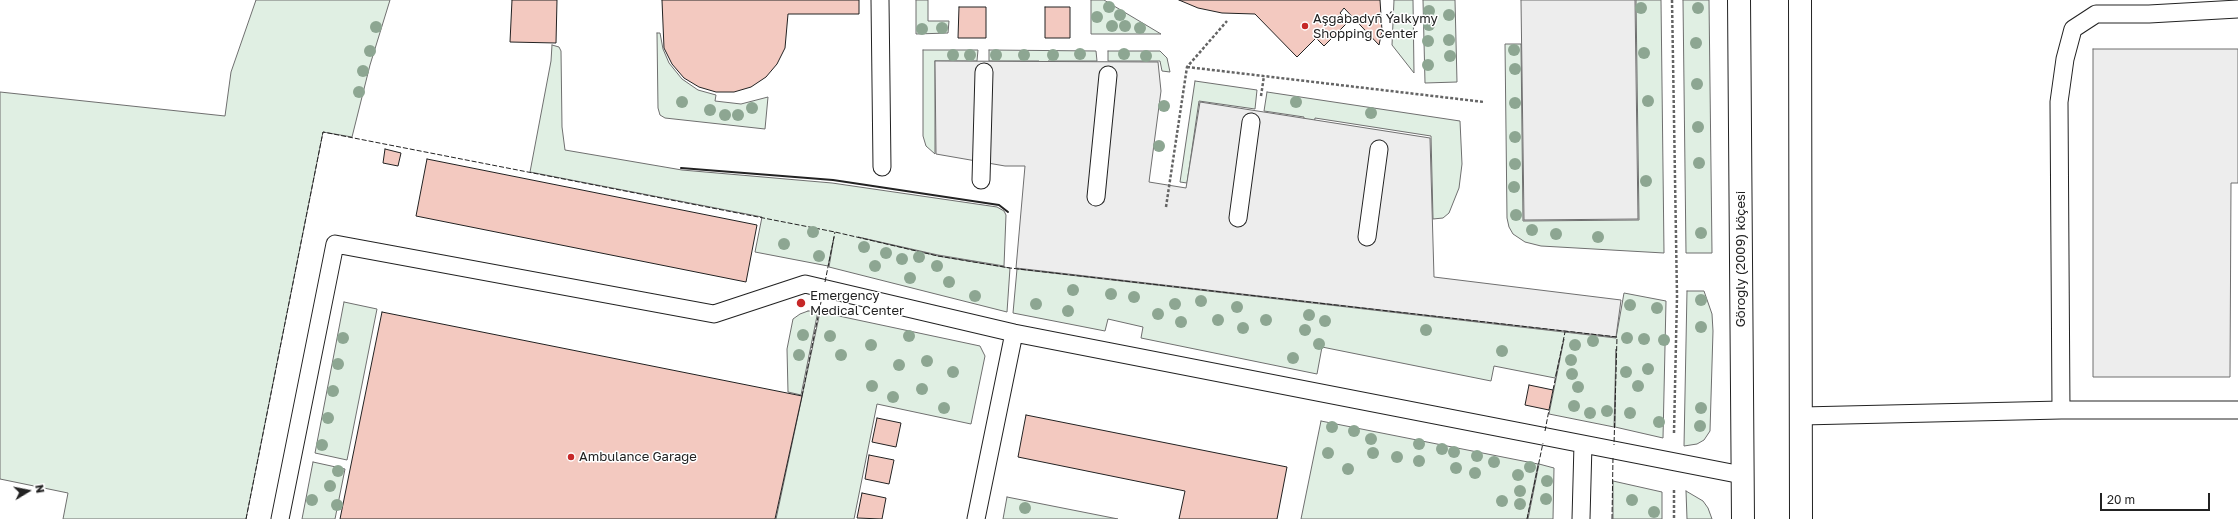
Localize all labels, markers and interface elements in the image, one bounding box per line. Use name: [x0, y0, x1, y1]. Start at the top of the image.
place label: Aşgabadyñ Ýalkymy Shopping Center: [1313, 11, 1438, 42]
marker: Aşgabadyñ Ýalkymy Shopping Center: [1300, 21, 1310, 31]
street label: Görogly (2009) köçesi: [1733, 191, 1749, 327]
place label: Emergency Medical Center: [810, 288, 904, 319]
marker: Emergency Medical Center: [795, 297, 807, 309]
place label: Ambulance Garage: [579, 449, 697, 465]
marker: Ambulance Garage: [566, 452, 576, 462]
north arrow: [8, 471, 48, 511]
text: N: [33, 484, 47, 494]
scale bar: [2102, 485, 2212, 511]
text: 20 m: [2107, 492, 2135, 507]

